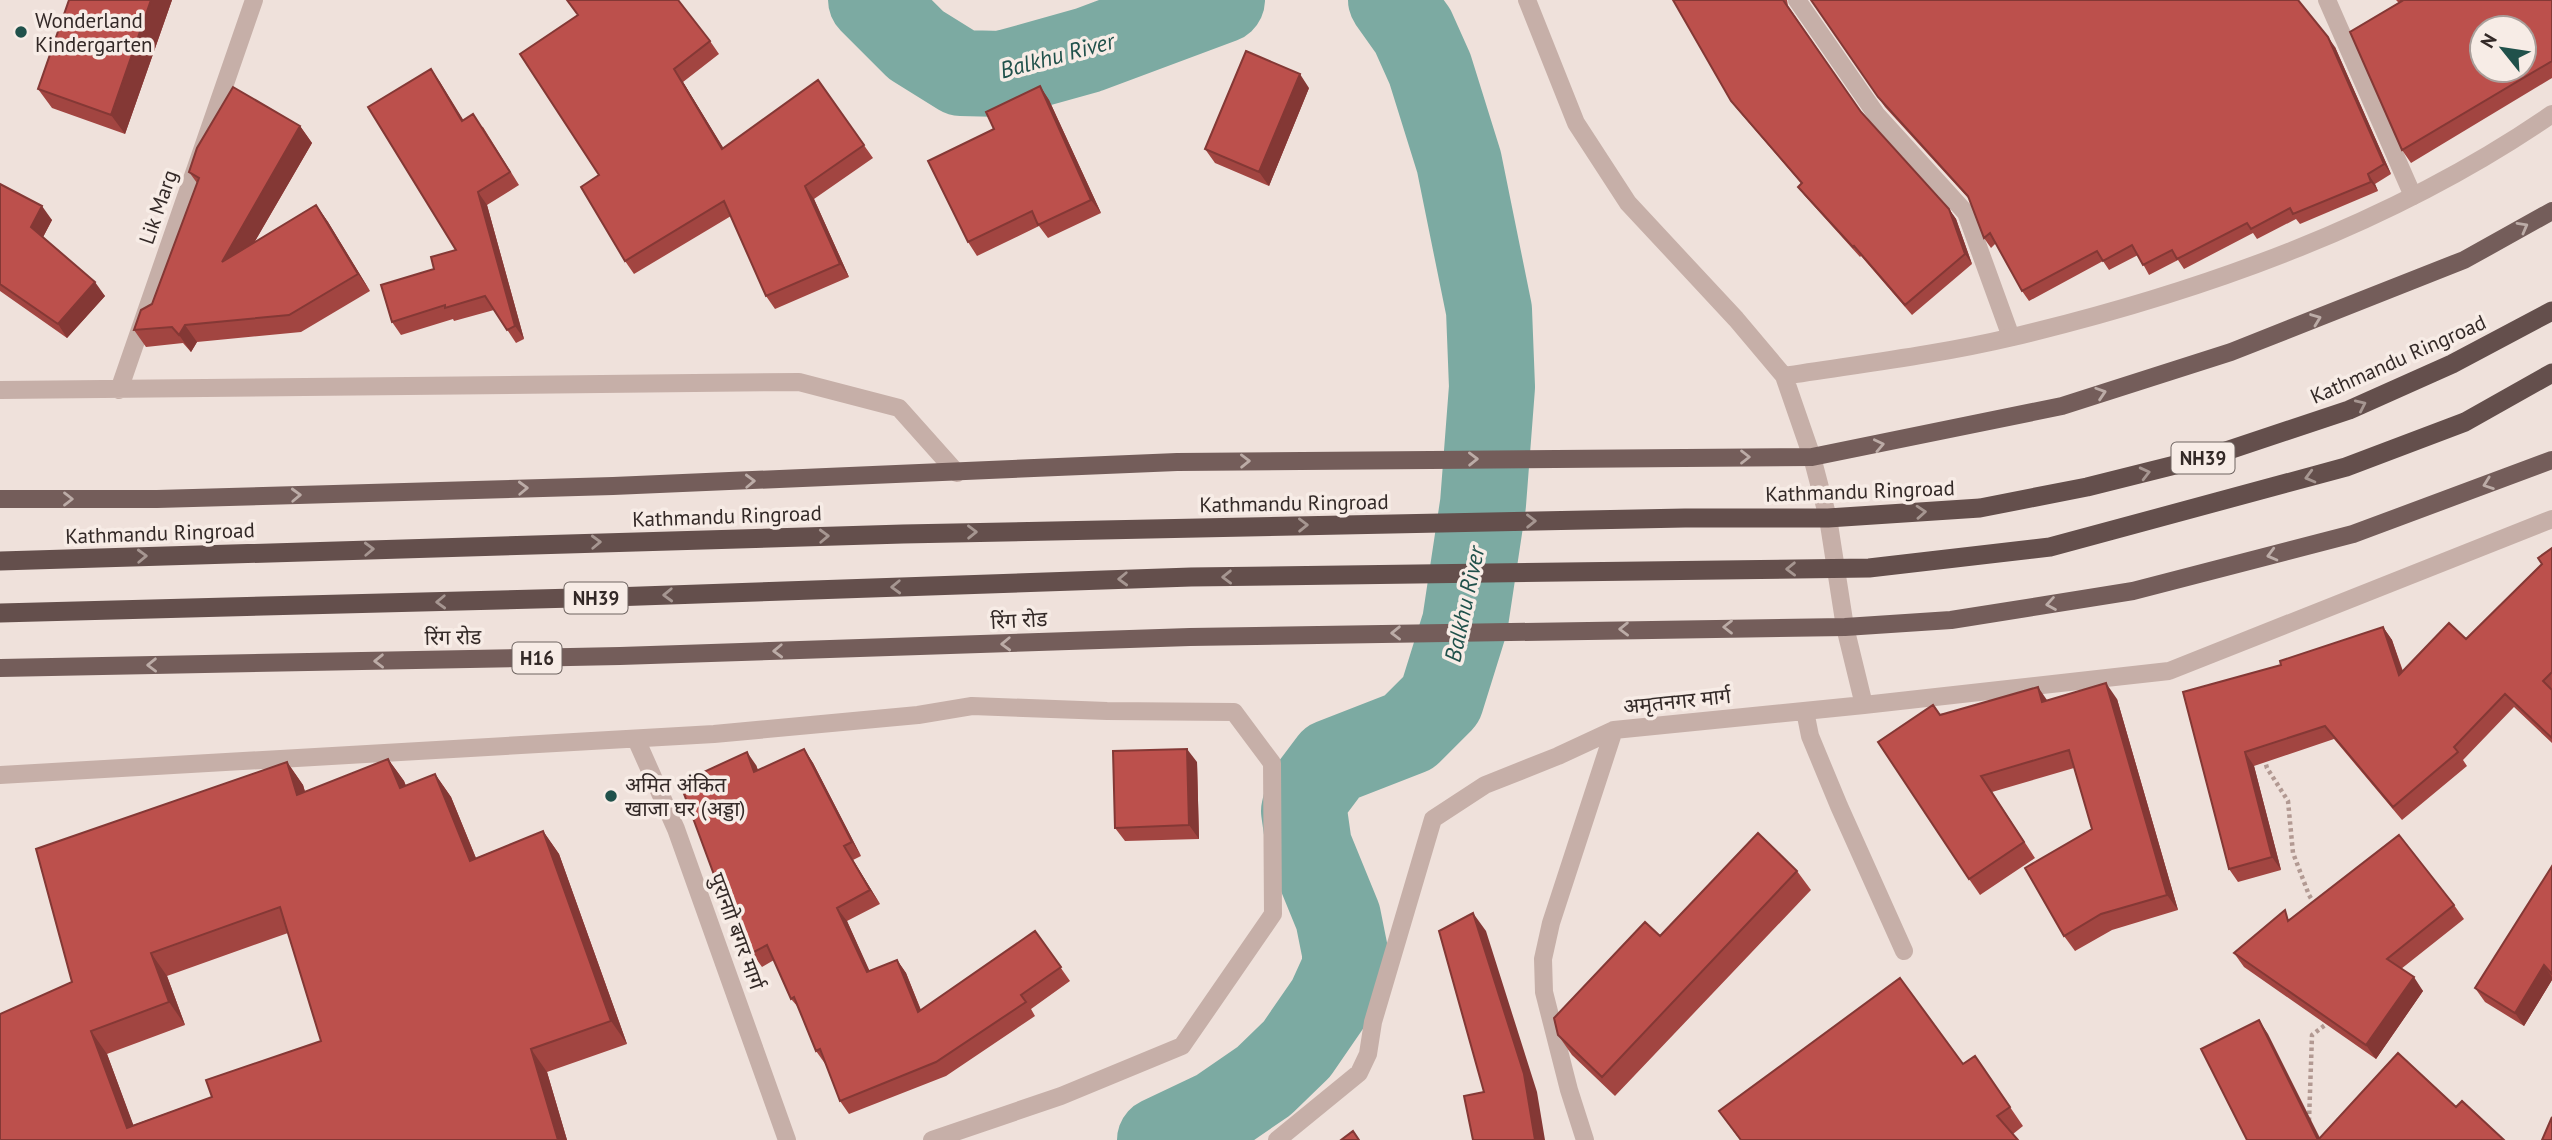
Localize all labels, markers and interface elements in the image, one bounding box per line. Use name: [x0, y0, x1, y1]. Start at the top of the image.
place label: Wonderland Kindergarten: [35, 7, 153, 58]
north arrow: [2468, 14, 2538, 84]
marker: Wonderland Kindergarten: [13, 24, 29, 40]
water label: Balkhu River: [997, 25, 1119, 84]
text: N: [2475, 29, 2502, 52]
street label: Lik Marg: [133, 166, 183, 248]
one-way arrow: [2516, 222, 2529, 235]
street label: Kathmandu Ringroad: [2306, 308, 2490, 410]
one-way arrow: [2309, 314, 2321, 328]
one-way arrow: [2094, 387, 2106, 402]
one-way arrow: [2354, 399, 2367, 413]
one-way arrow: [1873, 438, 1885, 453]
road number: NH39: [2172, 442, 2234, 474]
one-way arrow: [1740, 449, 1750, 465]
one-way arrow: [1468, 451, 1478, 467]
one-way arrow: [1240, 453, 1251, 469]
one-way arrow: [2138, 467, 2150, 481]
one-way arrow: [2304, 469, 2316, 483]
one-way arrow: [745, 473, 756, 488]
street label: Kathmandu Ringroad: [1765, 474, 1955, 508]
one-way arrow: [2483, 476, 2495, 490]
one-way arrow: [518, 481, 529, 496]
one-way arrow: [290, 487, 301, 502]
street label: Kathmandu Ringroad: [1199, 488, 1389, 518]
one-way arrow: [63, 491, 74, 507]
street label: Kathmandu Ringroad: [632, 499, 822, 533]
one-way arrow: [1916, 505, 1927, 520]
one-way arrow: [1526, 513, 1536, 529]
street label: Kathmandu Ringroad: [65, 516, 255, 550]
one-way arrow: [1298, 518, 1309, 533]
one-way arrow: [966, 525, 977, 540]
one-way arrow: [819, 528, 830, 544]
one-way arrow: [591, 535, 602, 550]
one-way arrow: [364, 541, 375, 557]
water label: Balkhu River: [1438, 542, 1491, 664]
one-way arrow: [2267, 547, 2279, 561]
one-way arrow: [136, 548, 147, 563]
one-way arrow: [1785, 562, 1796, 577]
one-way arrow: [1221, 569, 1232, 585]
one-way arrow: [1117, 572, 1128, 587]
one-way arrow: [890, 580, 901, 595]
road number: NH39: [564, 582, 628, 614]
one-way arrow: [663, 588, 674, 603]
one-way arrow: [435, 595, 446, 610]
one-way arrow: [2045, 596, 2056, 611]
street label: रिंग रोड: [990, 605, 1049, 635]
one-way arrow: [1722, 619, 1733, 635]
one-way arrow: [1618, 621, 1629, 637]
street label: रिंग रोड: [424, 623, 482, 651]
one-way arrow: [1391, 625, 1401, 641]
one-way arrow: [1000, 636, 1010, 652]
road number: H16: [512, 642, 562, 674]
one-way arrow: [772, 643, 783, 659]
one-way arrow: [374, 653, 384, 669]
one-way arrow: [146, 658, 157, 673]
street label: अमृतनगर मार्ग: [1622, 682, 1733, 720]
place label: अमित अंकित खाजा घर (अड्डा): [625, 771, 745, 822]
marker: अमित अंकित खाजा घर (अड्डा): [603, 788, 619, 804]
street label: पुरानाो बगर मार्ग: [703, 869, 771, 994]

